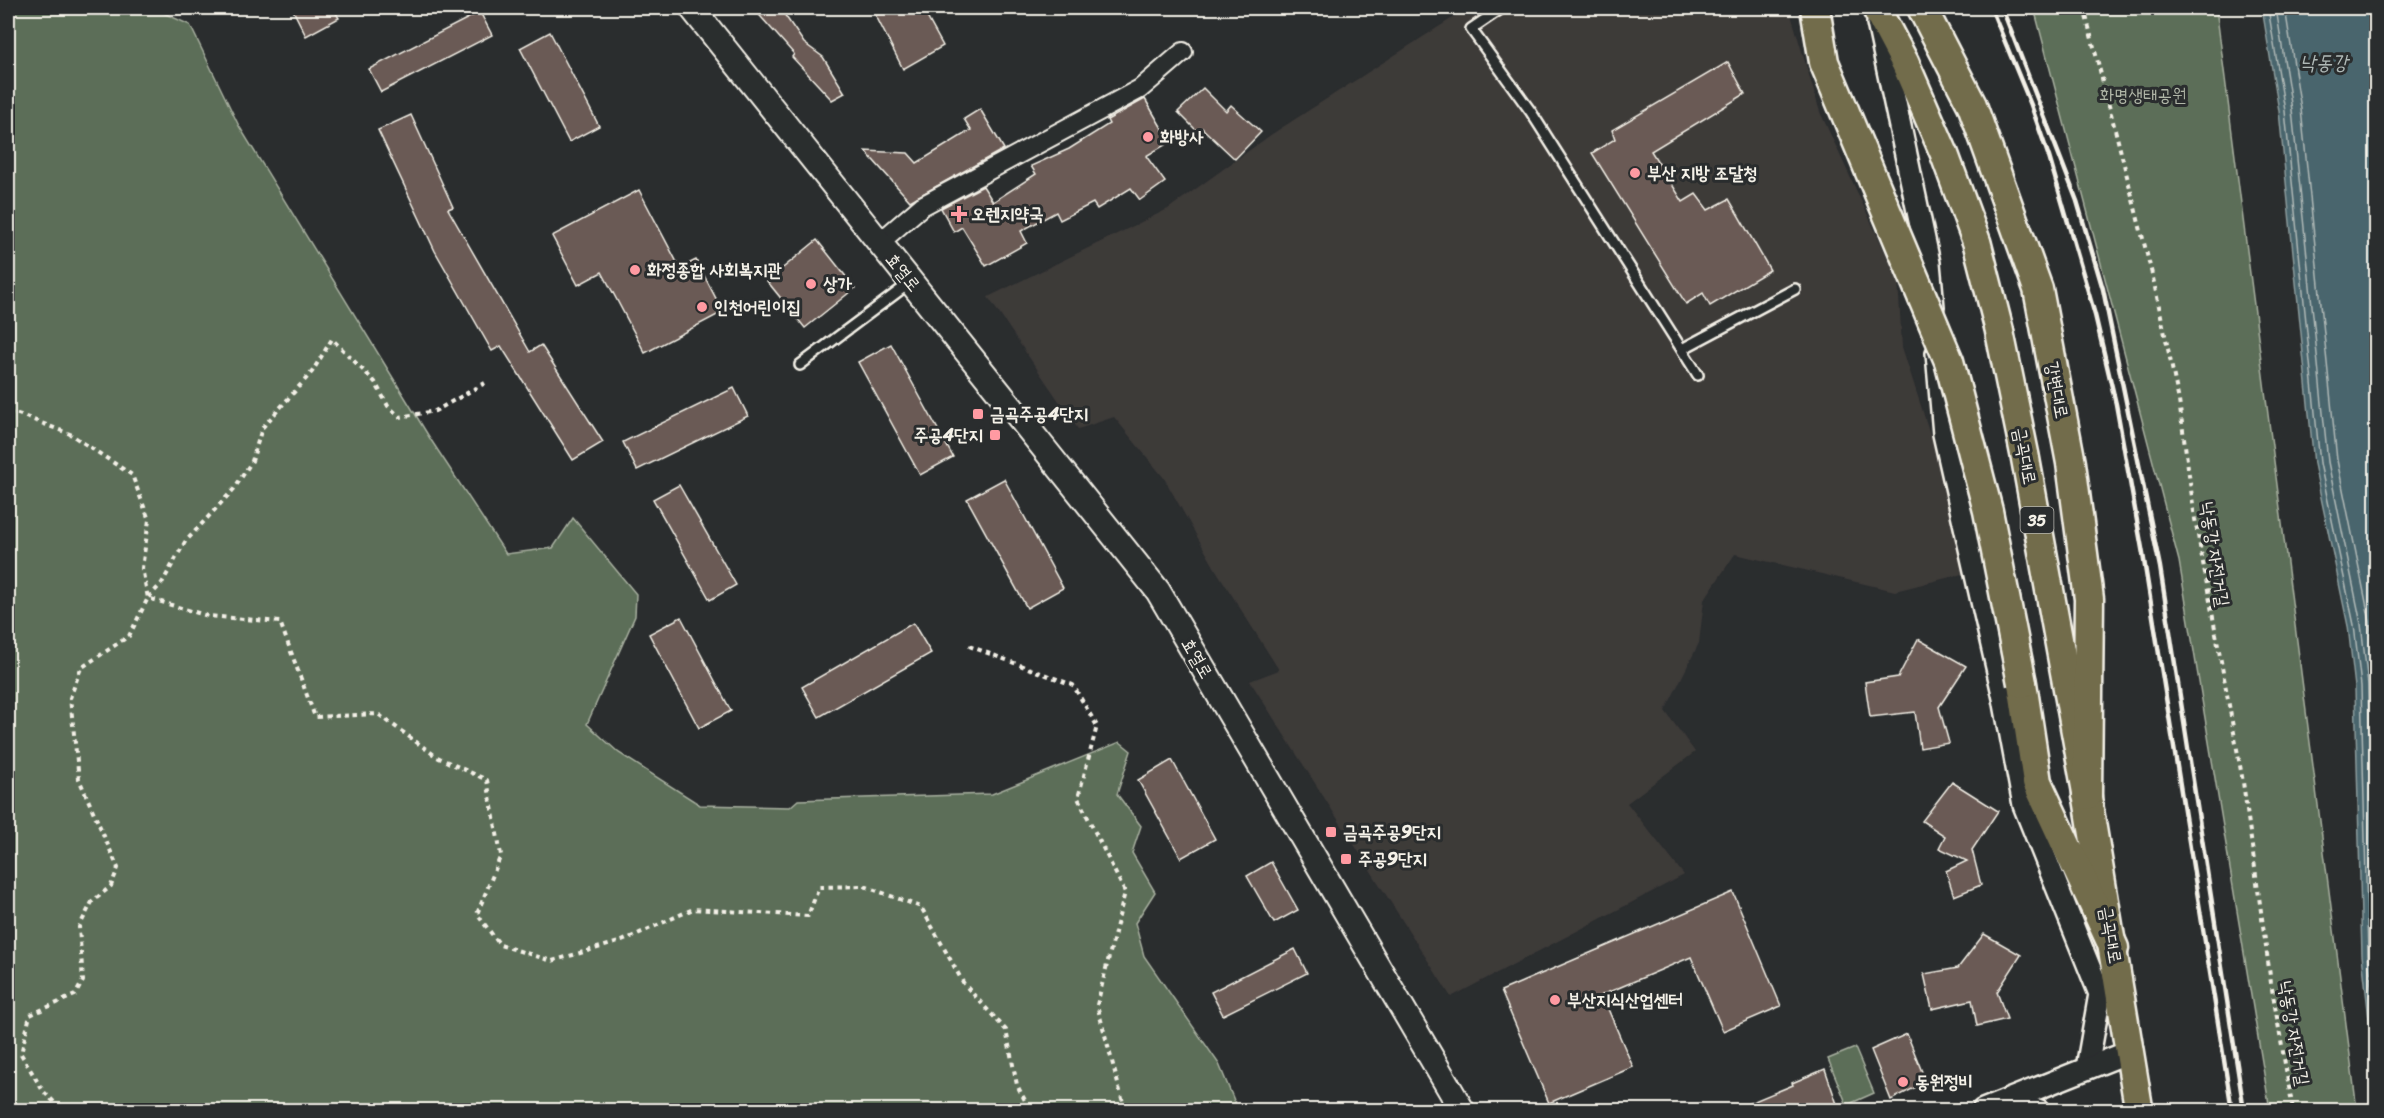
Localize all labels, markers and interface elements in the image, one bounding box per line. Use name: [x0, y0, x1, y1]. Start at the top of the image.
water label: 낙동강: [2300, 45, 2351, 80]
park label: 화명생태공원: [2100, 79, 2186, 111]
place label: 화방사: [1160, 121, 1204, 153]
marker: 화방사: [1141, 130, 1155, 144]
place label: 부산 지방 조달청: [1647, 157, 1758, 189]
marker: 부산 지방 조달청: [1628, 166, 1642, 180]
place label: 오렌지약국: [971, 198, 1043, 230]
marker: 오렌지약국: [952, 207, 966, 221]
street label: 효열로: [877, 245, 929, 299]
place label: 화정종합 사회복지관: [647, 254, 783, 286]
marker: 화정종합 사회복지관: [628, 263, 642, 277]
place label: 상가: [823, 268, 852, 300]
marker: 상가: [804, 277, 818, 291]
place label: 인천어린이집: [714, 291, 801, 323]
marker: 인천어린이집: [695, 300, 709, 314]
street label: 강변대로: [2036, 359, 2078, 421]
place label: 금곡주공4단지: [990, 398, 1088, 430]
marker: 금곡주공4단지: [971, 407, 985, 421]
place label: 주공4단지: [914, 419, 983, 451]
street label: 금곡대로: [2004, 425, 2046, 487]
marker: 주공4단지: [988, 428, 1002, 442]
street label: 낙동강 자전거길: [2191, 499, 2239, 609]
road number: 35: [2020, 507, 2054, 533]
street label: 효열로: [1172, 631, 1222, 685]
place label: 금곡주공9단지: [1343, 816, 1441, 848]
marker: 금곡주공9단지: [1324, 825, 1338, 839]
place label: 주공9단지: [1358, 843, 1427, 875]
marker: 주공9단지: [1339, 852, 1353, 866]
street label: 금곡대로: [2090, 904, 2132, 966]
street label: 낙동강 자전거길: [2269, 978, 2319, 1089]
place label: 부산지식산업센터: [1567, 984, 1683, 1016]
marker: 부산지식산업센터: [1548, 993, 1562, 1007]
place label: 동원정비: [1915, 1066, 1973, 1098]
marker: 동원정비: [1896, 1075, 1910, 1089]

